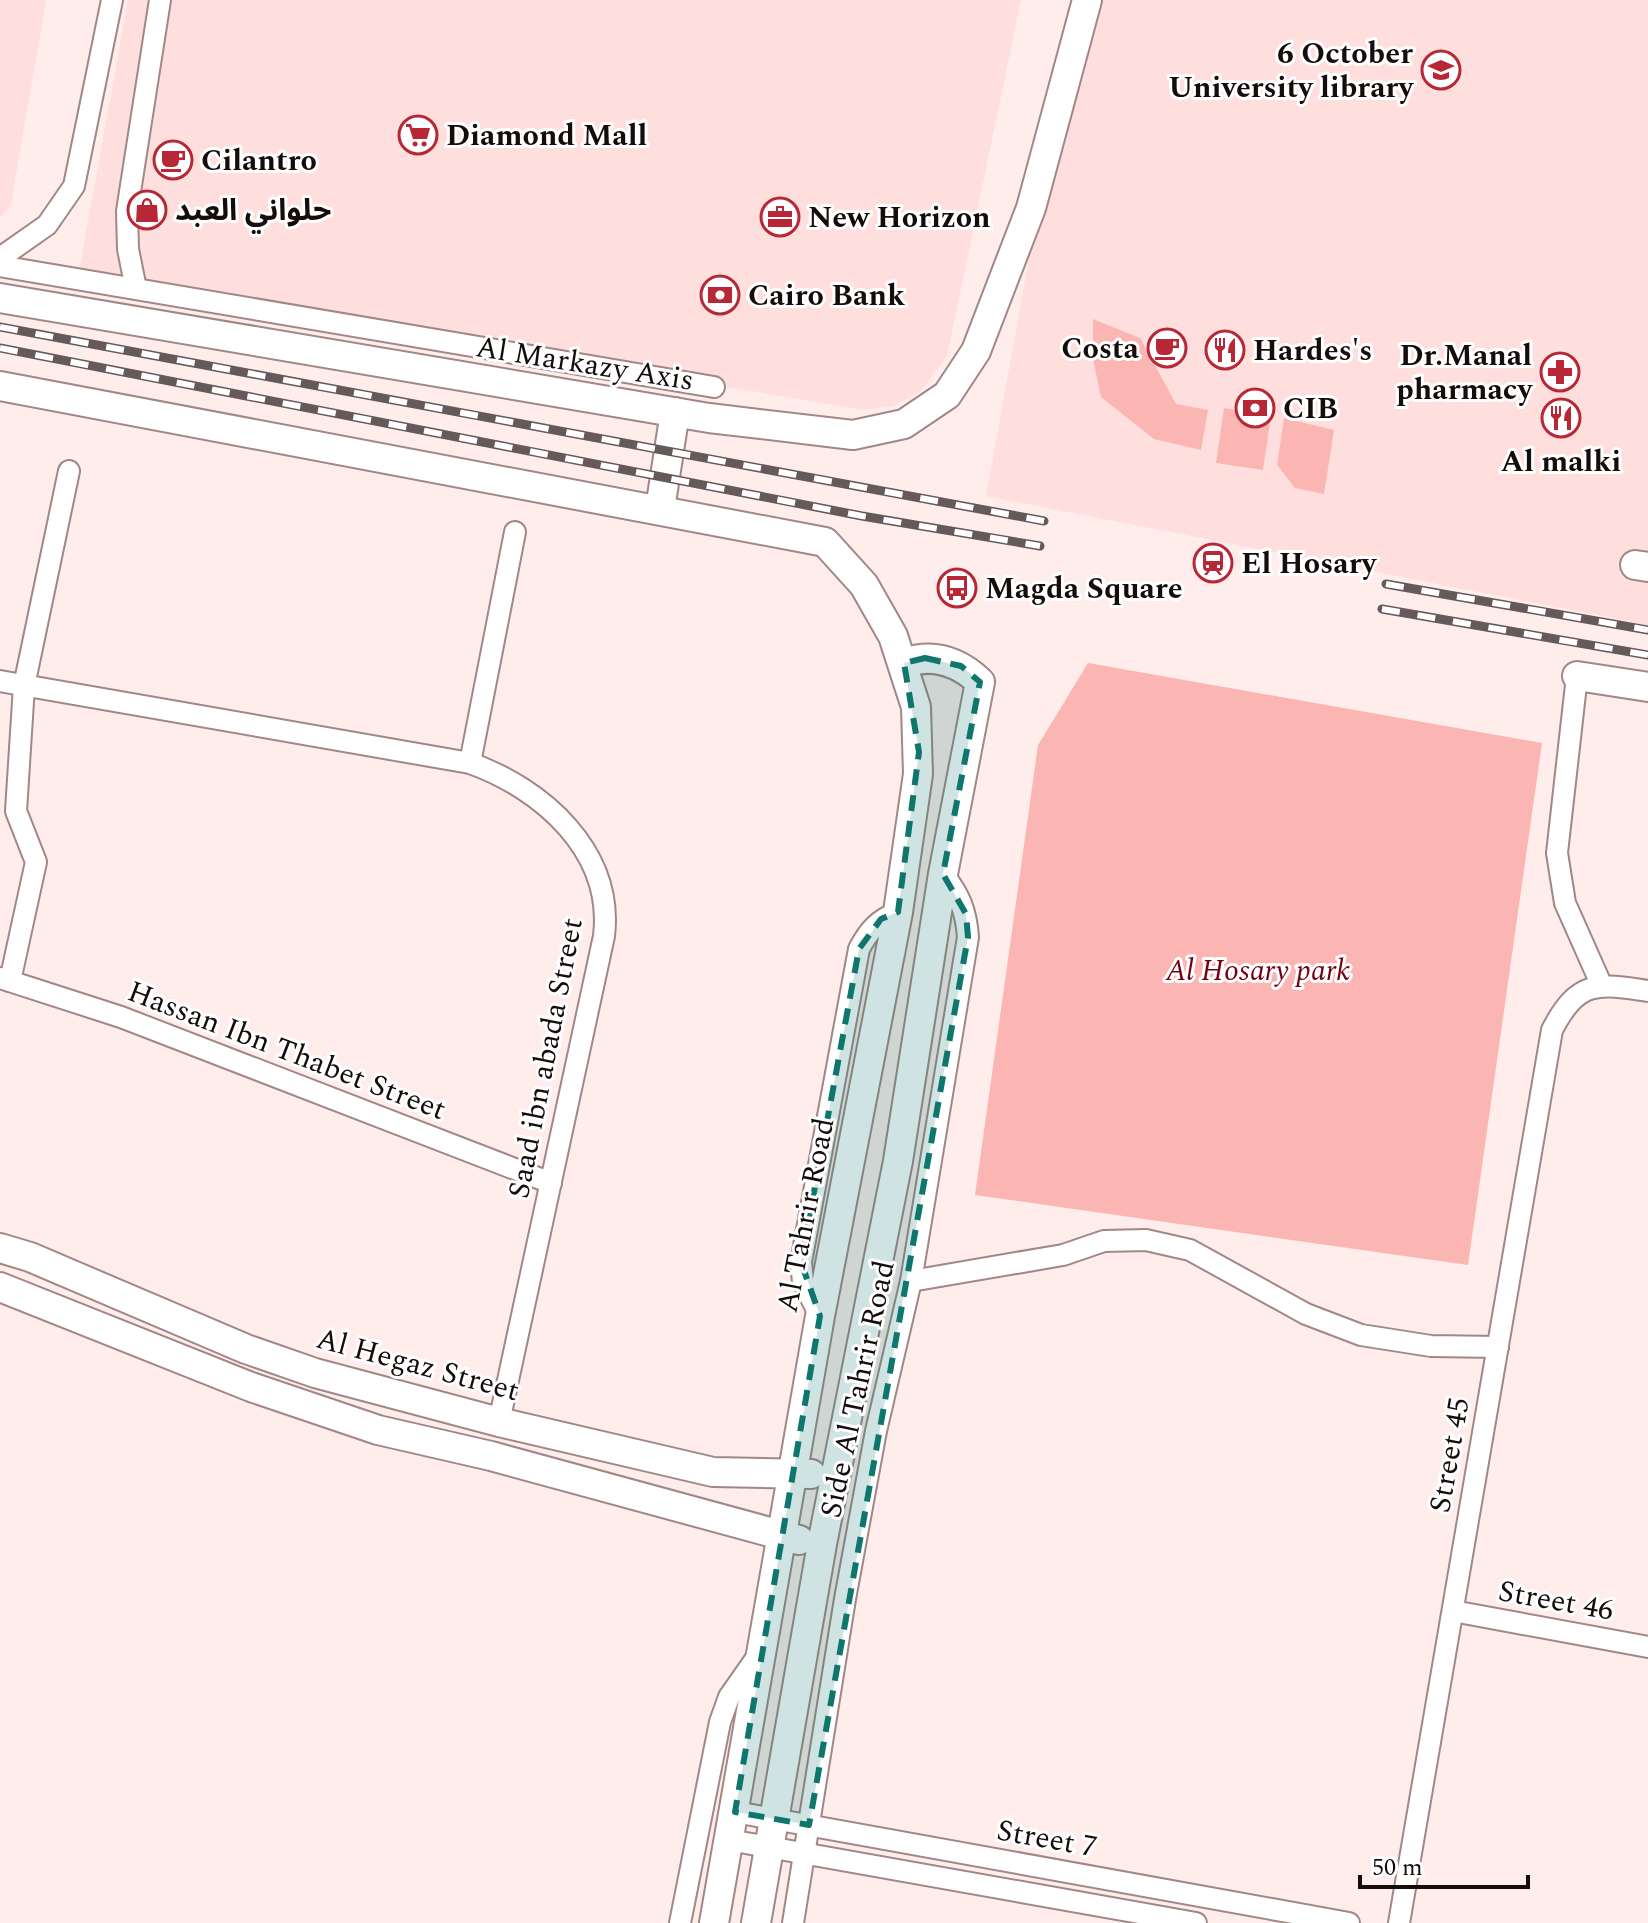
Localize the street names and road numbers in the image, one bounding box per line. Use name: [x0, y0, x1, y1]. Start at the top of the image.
street label: Al Markazy Axis: [473, 324, 697, 404]
street label: Saad ibn abada Street: [496, 914, 596, 1203]
street label: Hassan Ibn Thabet Street: [121, 969, 453, 1133]
street label: Al Tahrir Road: [765, 1114, 847, 1317]
street label: Side Al Tahrir Road: [808, 1256, 908, 1522]
street label: Al Hegaz Street: [311, 1316, 524, 1414]
street label: Street 45: [1417, 1394, 1483, 1516]
street label: Street 46: [1495, 1568, 1617, 1634]
street label: Street 7: [993, 1808, 1101, 1870]

